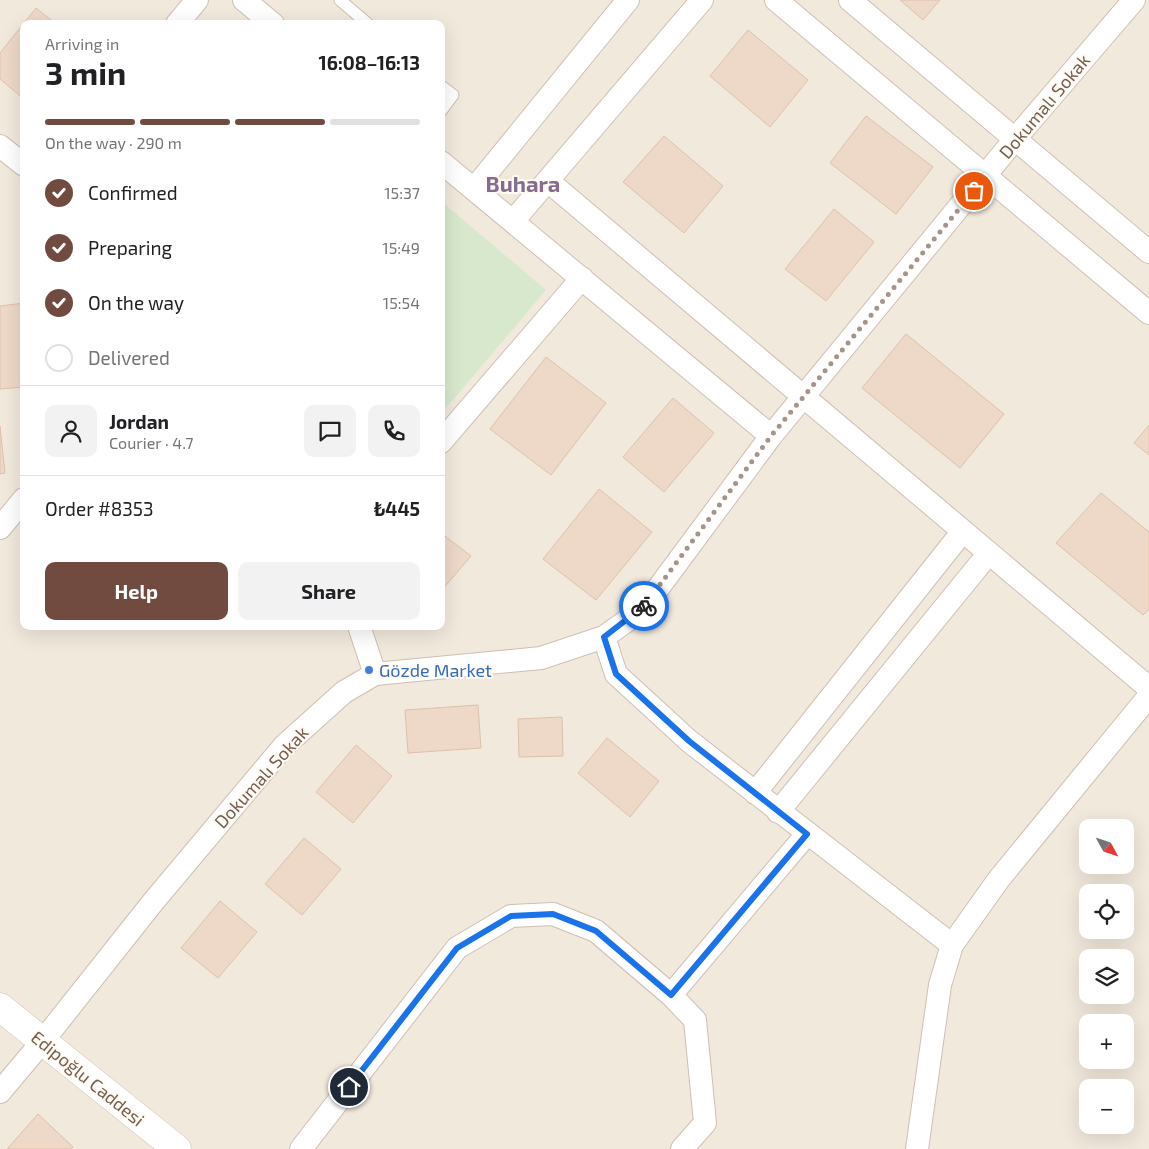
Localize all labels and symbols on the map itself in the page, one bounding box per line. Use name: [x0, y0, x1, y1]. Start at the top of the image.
street label: Dokumalı Sokak: [994, 49, 1094, 163]
district label: Buhara: [486, 170, 560, 196]
pin: [953, 170, 995, 212]
courier: [619, 581, 669, 631]
place label: Gözde Market: [379, 659, 492, 681]
marker: Gözde Market: [363, 664, 375, 676]
street label: Dokumalı Sokak: [209, 721, 313, 833]
north arrow: [1079, 819, 1134, 874]
street label: Edipoğlu Caddesi: [27, 1026, 149, 1130]
pin: [328, 1066, 370, 1108]

